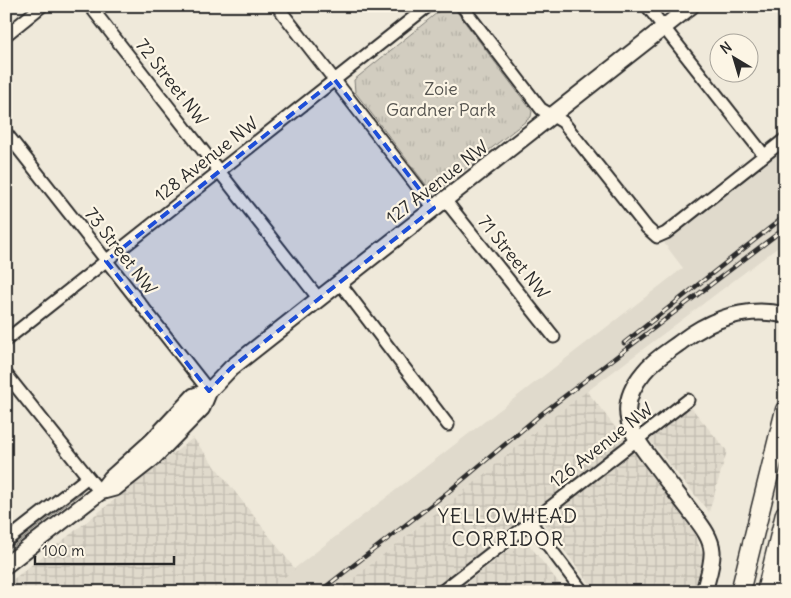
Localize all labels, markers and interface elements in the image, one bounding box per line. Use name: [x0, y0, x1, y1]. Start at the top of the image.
north arrow: [708, 32, 758, 82]
street label: 72 Street NW: [131, 34, 213, 130]
text: N: [717, 38, 735, 58]
park label: Zoie Gardner Park: [386, 77, 496, 121]
street label: 128 Avenue NW: [150, 111, 262, 207]
street label: 127 Avenue NW: [381, 135, 493, 229]
street label: 73 Street NW: [80, 203, 162, 299]
street label: 71 Street NW: [473, 210, 555, 304]
street label: 126 Avenue NW: [545, 397, 657, 493]
district label: YELLOWHEAD CORRIDOR: [438, 503, 578, 551]
scale bar: [35, 533, 174, 565]
text: 100 m: [42, 541, 84, 560]

